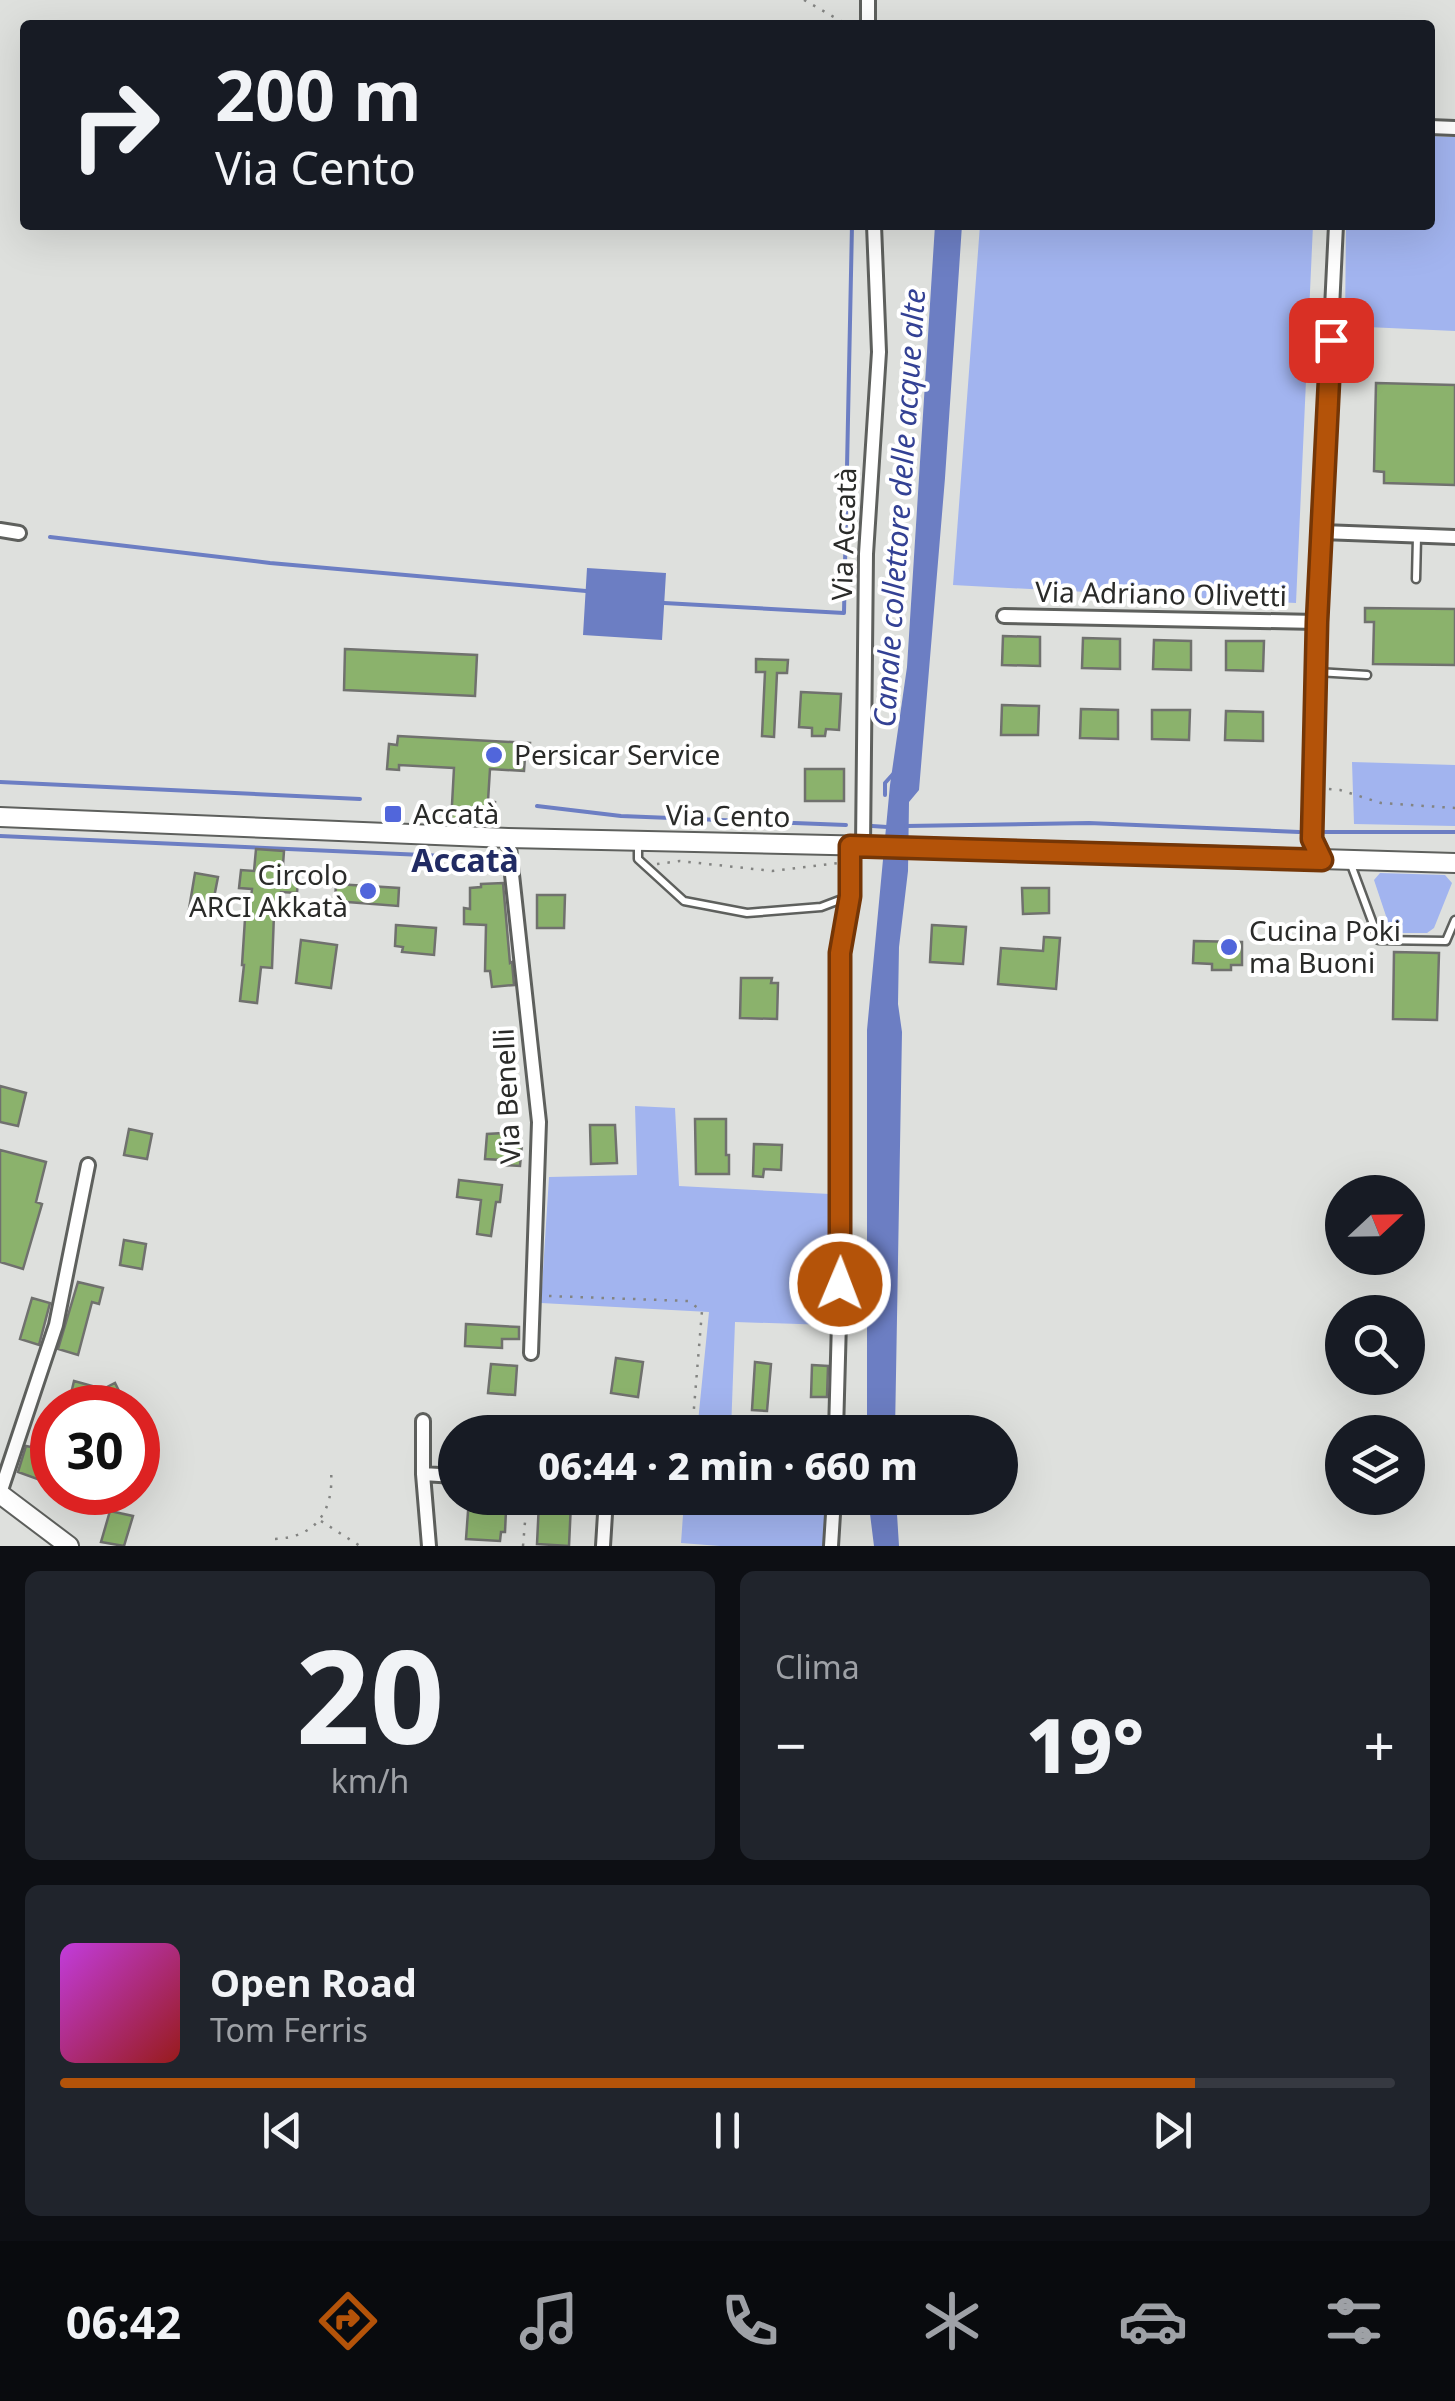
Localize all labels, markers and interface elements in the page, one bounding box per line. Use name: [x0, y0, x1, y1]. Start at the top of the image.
text: 200 m: [215, 46, 422, 142]
icon: right: [50, 60, 180, 190]
text: Via Cento: [215, 137, 416, 198]
water label: Canale collettore delle acque alte: [863, 287, 934, 729]
pin: [1289, 298, 1374, 383]
icon: arrive: [1304, 313, 1359, 368]
street label: Via Accatà: [822, 467, 864, 601]
street label: Via Adriano Olivetti: [1035, 572, 1287, 614]
place label: Persicar Service: [514, 735, 720, 773]
marker: Persicar Service: [483, 744, 505, 766]
place label: Accatà: [413, 794, 499, 832]
street label: Via Cento: [665, 795, 791, 835]
marker: Accatà: [382, 803, 404, 825]
district label: Accatà: [411, 838, 519, 881]
place label: Circolo ARCI Akkatà: [189, 855, 348, 925]
marker: Circolo ARCI Akkatà: [357, 880, 379, 902]
place label: Cucina Poki ma Buoni: [1249, 911, 1401, 981]
marker: Cucina Poki ma Buoni: [1218, 936, 1240, 958]
street label: Via Benelli: [483, 1027, 529, 1165]
north arrow: [1325, 1175, 1425, 1275]
map controls: [1325, 1175, 1425, 1515]
position arrow: [788, 1232, 892, 1336]
button: search: [1325, 1295, 1425, 1395]
speed limit sign: 30: [30, 1385, 160, 1515]
button: layers: [1325, 1415, 1425, 1515]
text: 06:44 · 2 min · 660 m: [538, 1439, 918, 1491]
text: 20: [296, 1605, 444, 1782]
text: Clima: [775, 1645, 860, 1688]
text: 19°: [1026, 1693, 1144, 1795]
text: −: [775, 1707, 806, 1782]
text: +: [1364, 1707, 1395, 1782]
text: km/h: [331, 1759, 409, 1802]
text: Open Road: [210, 1956, 417, 2008]
text: Tom Ferris: [210, 2008, 368, 2051]
icon: previous: [255, 2103, 310, 2158]
icon: pause: [700, 2103, 755, 2158]
icon: next: [1145, 2103, 1200, 2158]
icon: directions: [313, 2286, 383, 2356]
icon: music: [514, 2286, 584, 2356]
icon: phone: [715, 2286, 785, 2356]
icon: climate: [917, 2286, 987, 2356]
icon: car: [1118, 2286, 1188, 2356]
icon: filters: [1319, 2286, 1389, 2356]
text: 06:42: [66, 2291, 181, 2352]

